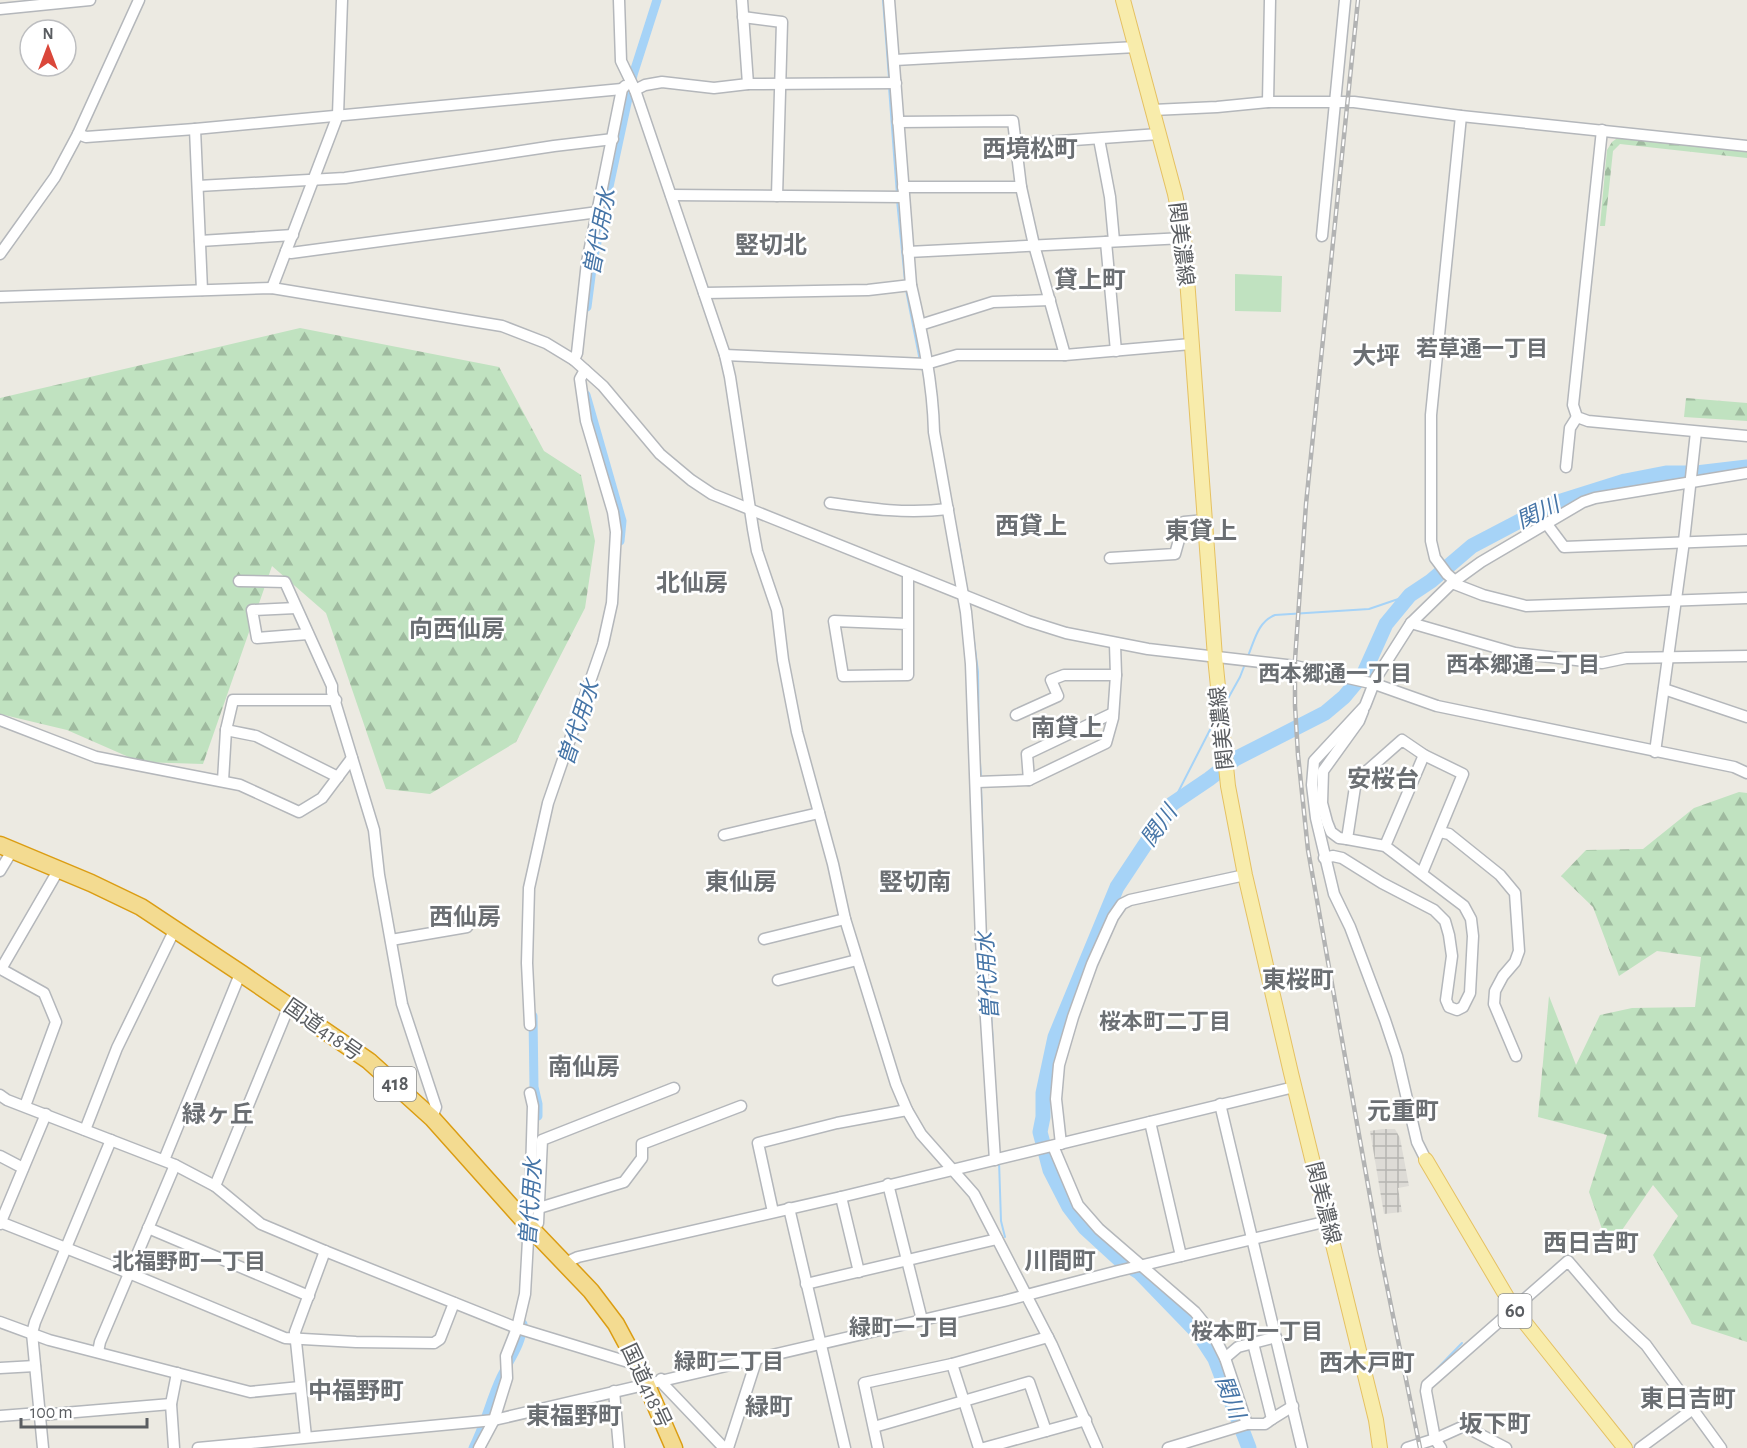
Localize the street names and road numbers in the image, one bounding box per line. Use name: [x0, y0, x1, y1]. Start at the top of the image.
street label: 関美濃線: [1165, 201, 1198, 287]
street label: 関美濃線: [1206, 685, 1237, 771]
street label: 国道418号: [280, 995, 367, 1064]
road number: 418: [374, 1067, 416, 1101]
street label: 関美濃線: [1303, 1159, 1344, 1246]
road number: 60: [1498, 1294, 1532, 1328]
street label: 国道418号: [617, 1340, 675, 1431]

